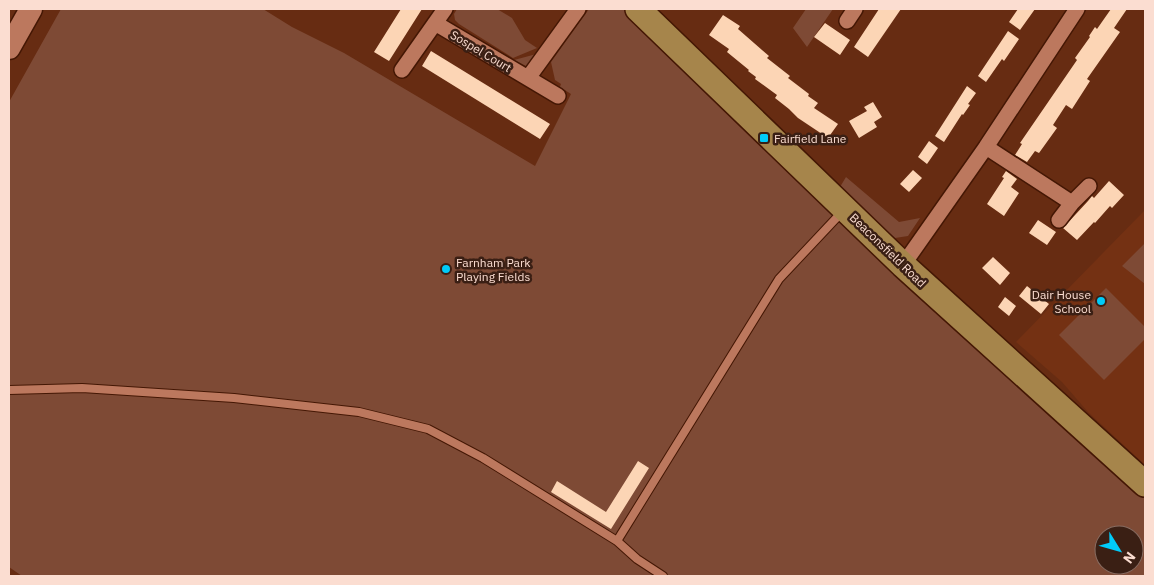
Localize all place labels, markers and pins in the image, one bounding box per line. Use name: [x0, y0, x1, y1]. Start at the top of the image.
place label: Fairfield Lane: [774, 131, 847, 146]
marker: Fairfield Lane: [758, 132, 770, 144]
place label: Farnham Park Playing Fields: [456, 255, 531, 284]
marker: Farnham Park Playing Fields: [440, 263, 452, 275]
place label: Dair House School: [1032, 287, 1091, 316]
marker: Dair House School: [1095, 295, 1107, 307]

